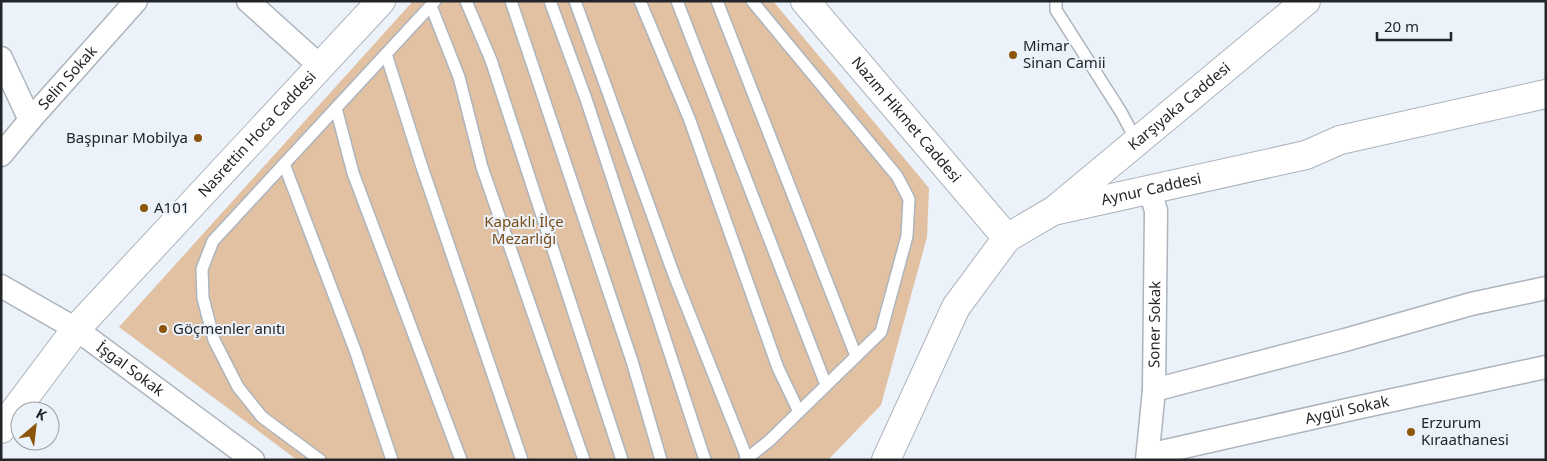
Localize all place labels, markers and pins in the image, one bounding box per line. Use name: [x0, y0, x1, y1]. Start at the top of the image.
place label: Mimar Sinan Camii: [1023, 35, 1106, 72]
marker: Mimar Sinan Camii: [1007, 49, 1019, 61]
place label: Başpınar Mobilya: [66, 127, 188, 147]
marker: Başpınar Mobilya: [192, 132, 204, 144]
place label: A101: [154, 197, 189, 217]
marker: A101: [138, 202, 150, 214]
place label: Göçmenler anıtı: [173, 318, 285, 338]
marker: Göçmenler anıtı: [157, 323, 169, 335]
place label: Erzurum Kıraathanesi: [1421, 412, 1509, 449]
marker: Erzurum Kıraathanesi: [1405, 426, 1417, 438]

